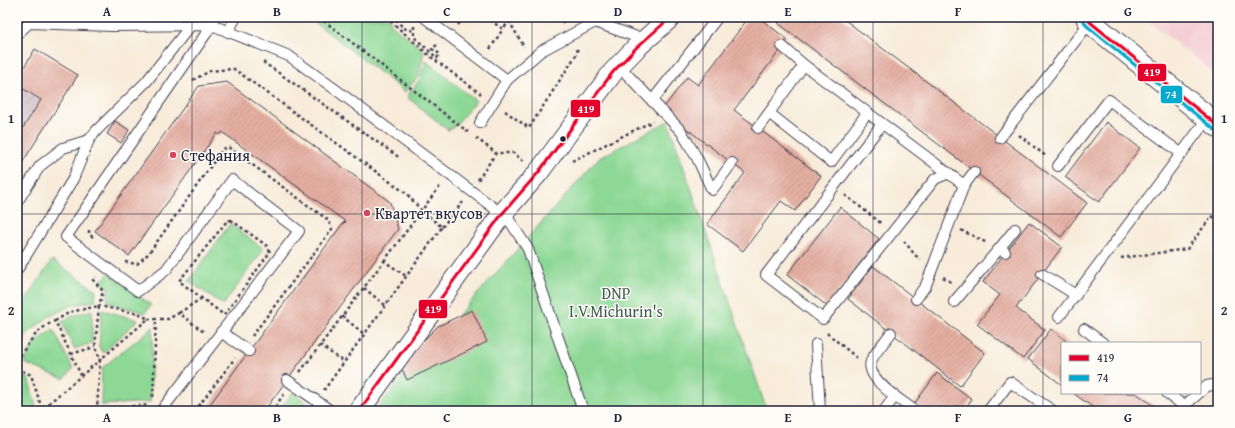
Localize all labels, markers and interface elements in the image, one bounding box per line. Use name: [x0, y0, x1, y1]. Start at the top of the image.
text: A: [103, 2, 112, 21]
text: B: [273, 2, 281, 21]
text: C: [443, 2, 451, 21]
text: D: [614, 2, 622, 21]
text: E: [785, 2, 792, 21]
text: F: [955, 2, 962, 21]
text: G: [1124, 2, 1132, 21]
line badge: 419: [1137, 63, 1167, 82]
text: 419: [1143, 64, 1161, 80]
line badge: 74: [1160, 85, 1183, 104]
text: 74: [1165, 86, 1177, 102]
line badge: 419: [570, 99, 601, 118]
text: 419: [577, 101, 595, 117]
text: 1: [8, 109, 14, 128]
text: 1: [1221, 109, 1227, 128]
unlabelled marker: [558, 134, 568, 144]
place label: Стефания: [181, 143, 250, 167]
marker: Стефания: [168, 150, 178, 160]
place label: Квартет вкусов: [375, 201, 483, 225]
marker: Квартет вкусов: [362, 208, 372, 218]
park label: DNP I.V.Michurin's: [569, 281, 663, 323]
line badge: 419: [418, 299, 448, 319]
text: 2: [8, 301, 15, 320]
text: 419: [424, 301, 442, 317]
text: 2: [1221, 301, 1228, 320]
legend: [1061, 342, 1201, 394]
text: 419: [1097, 349, 1115, 366]
text: 74: [1097, 369, 1109, 386]
text: A: [103, 408, 112, 427]
text: B: [273, 408, 281, 427]
text: C: [443, 408, 451, 427]
text: D: [614, 408, 622, 427]
text: E: [785, 408, 792, 427]
text: F: [955, 408, 962, 427]
text: G: [1124, 408, 1132, 427]

